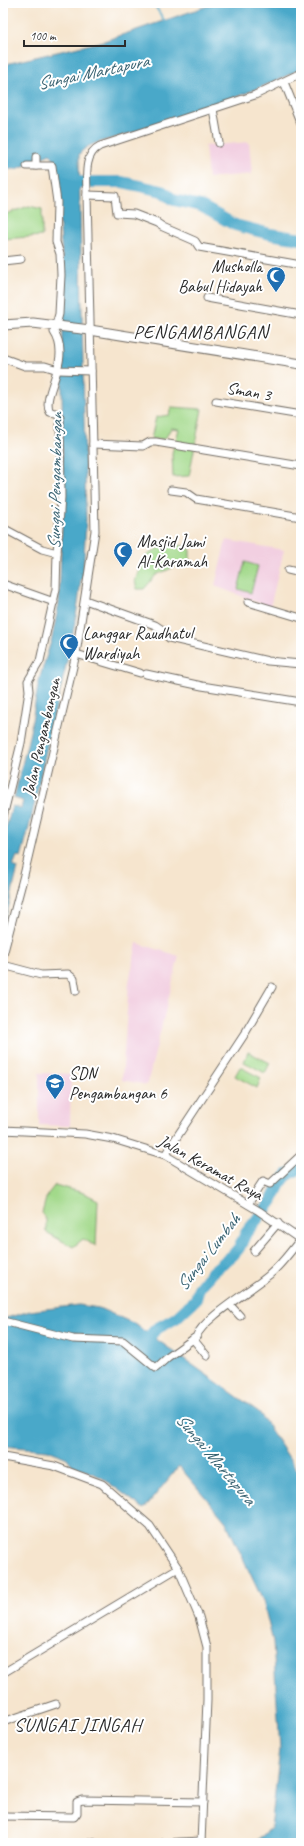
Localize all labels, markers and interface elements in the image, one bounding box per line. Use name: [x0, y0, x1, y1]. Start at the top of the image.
scale bar: [24, 22, 125, 48]
text: 100 m: [30, 28, 57, 44]
water label: Sungai Martapura: [36, 49, 153, 94]
place label: Musholla Babul Hidayah: [178, 256, 264, 297]
mosque icon: Musholla Babul Hidayah: [265, 265, 287, 293]
district label: PENGAMBANGAN: [133, 320, 270, 344]
street label: Sman 3: [225, 377, 274, 406]
water label: Sungai Pengambangan: [43, 411, 67, 550]
place label: Masjid Jami Al-Karamah: [137, 531, 207, 572]
mosque icon: Masjid Jami Al-Karamah: [112, 540, 134, 568]
place label: Langgar Raudhatul Wardiyah: [83, 623, 196, 664]
mosque icon: Langgar Raudhatul Wardiyah: [58, 632, 80, 660]
street label: Jalan Pengambangan: [17, 674, 66, 799]
place label: SDN Pengambangan 6: [69, 1063, 168, 1104]
school or university icon: SDN Pengambangan 6: [44, 1072, 66, 1100]
street label: Jalan Keramat Raya: [154, 1130, 268, 1206]
water label: Sungai Lumbah: [171, 1208, 246, 1295]
water label: Sungai Martapura: [171, 1409, 262, 1511]
district label: SUNGAI JINGAH: [14, 1713, 144, 1737]

